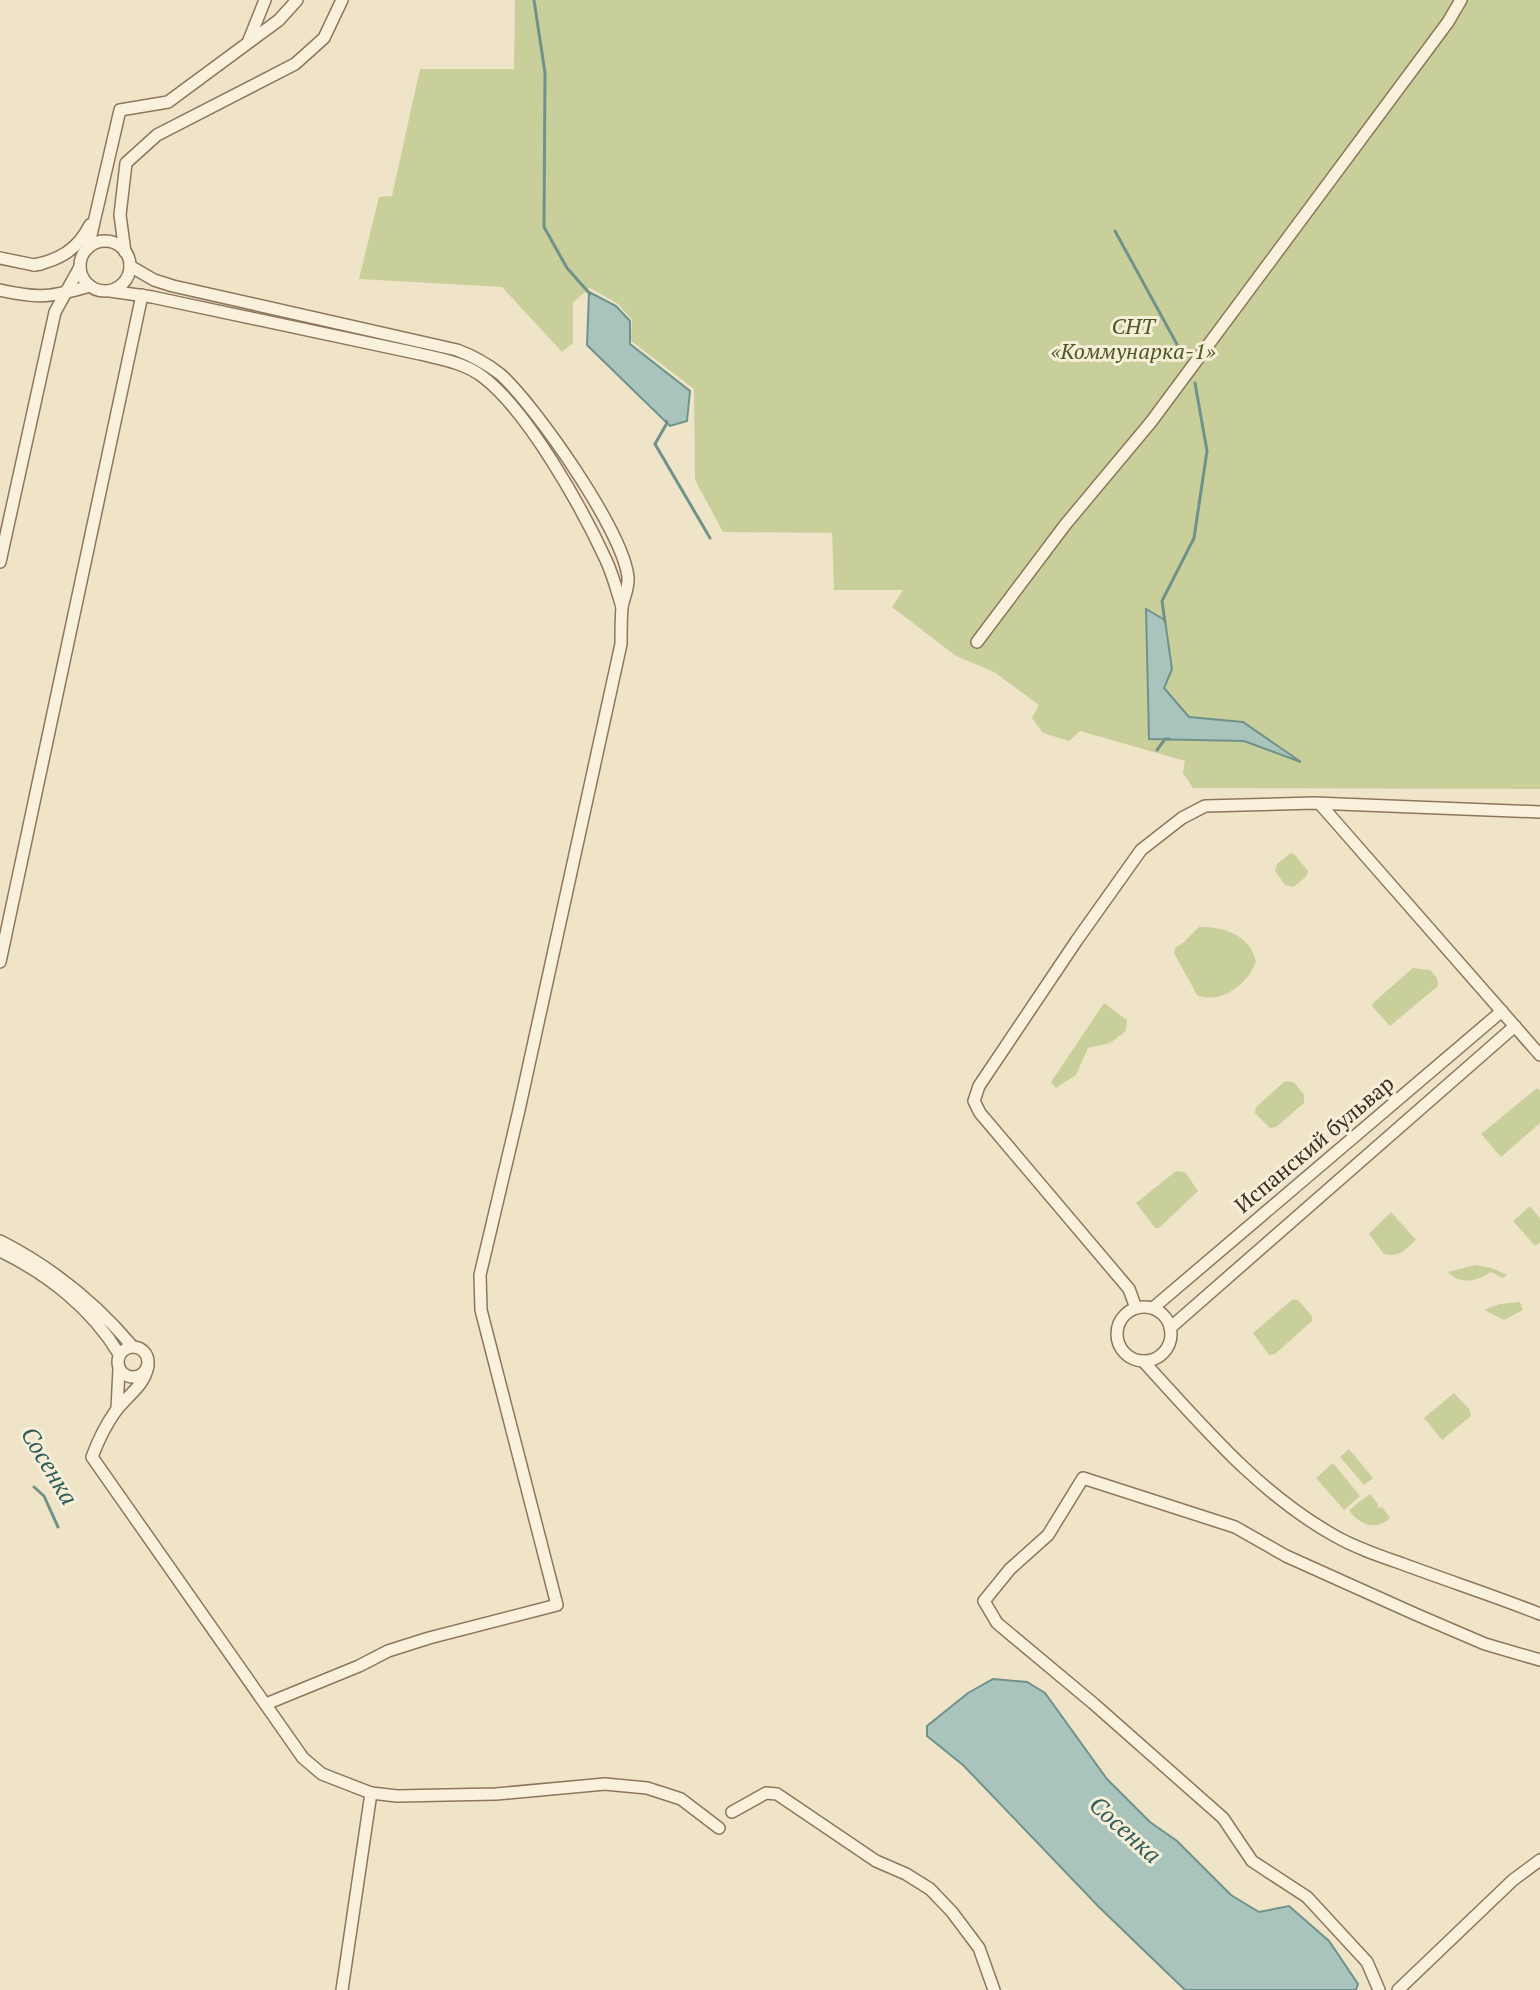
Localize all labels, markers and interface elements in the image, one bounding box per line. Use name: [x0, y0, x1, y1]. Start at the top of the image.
park label: СНТ «Коммунарка-1»: [1050, 311, 1216, 365]
street label: Испанский бульвар: [1228, 1068, 1399, 1219]
water label: Сосенка: [14, 1420, 86, 1511]
water label: Сосенка: [1083, 1789, 1168, 1870]

